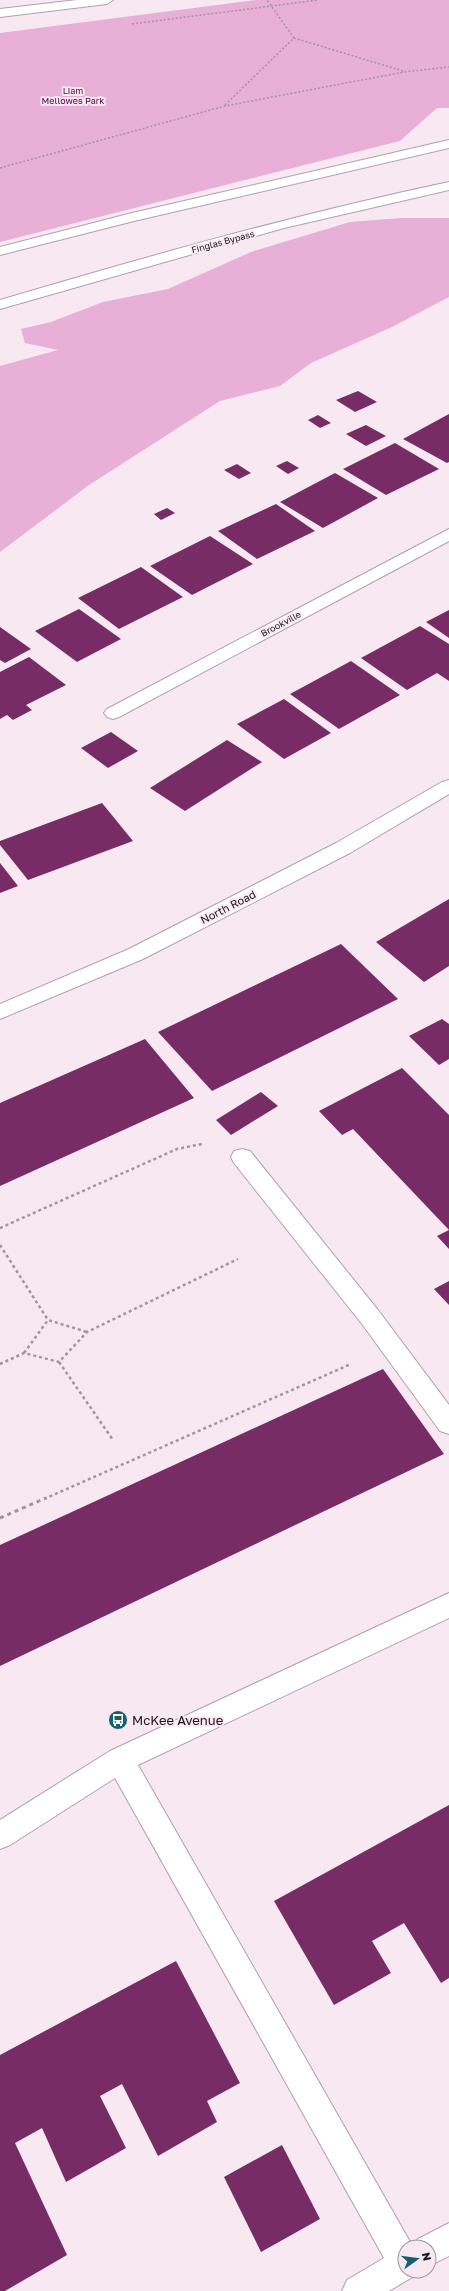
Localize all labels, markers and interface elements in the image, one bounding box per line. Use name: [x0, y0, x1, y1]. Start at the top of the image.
park label: Liam Mellowes Park: [42, 85, 104, 106]
street label: Finglas Bypass: [190, 228, 256, 255]
street label: Brookville: [259, 608, 303, 639]
street label: North Road: [198, 887, 258, 926]
bus stop icon: McKee Avenue: [107, 1709, 129, 1731]
place label: McKee Avenue: [132, 1712, 223, 1728]
north arrow: [397, 2239, 437, 2279]
text: N: [420, 2251, 435, 2262]

